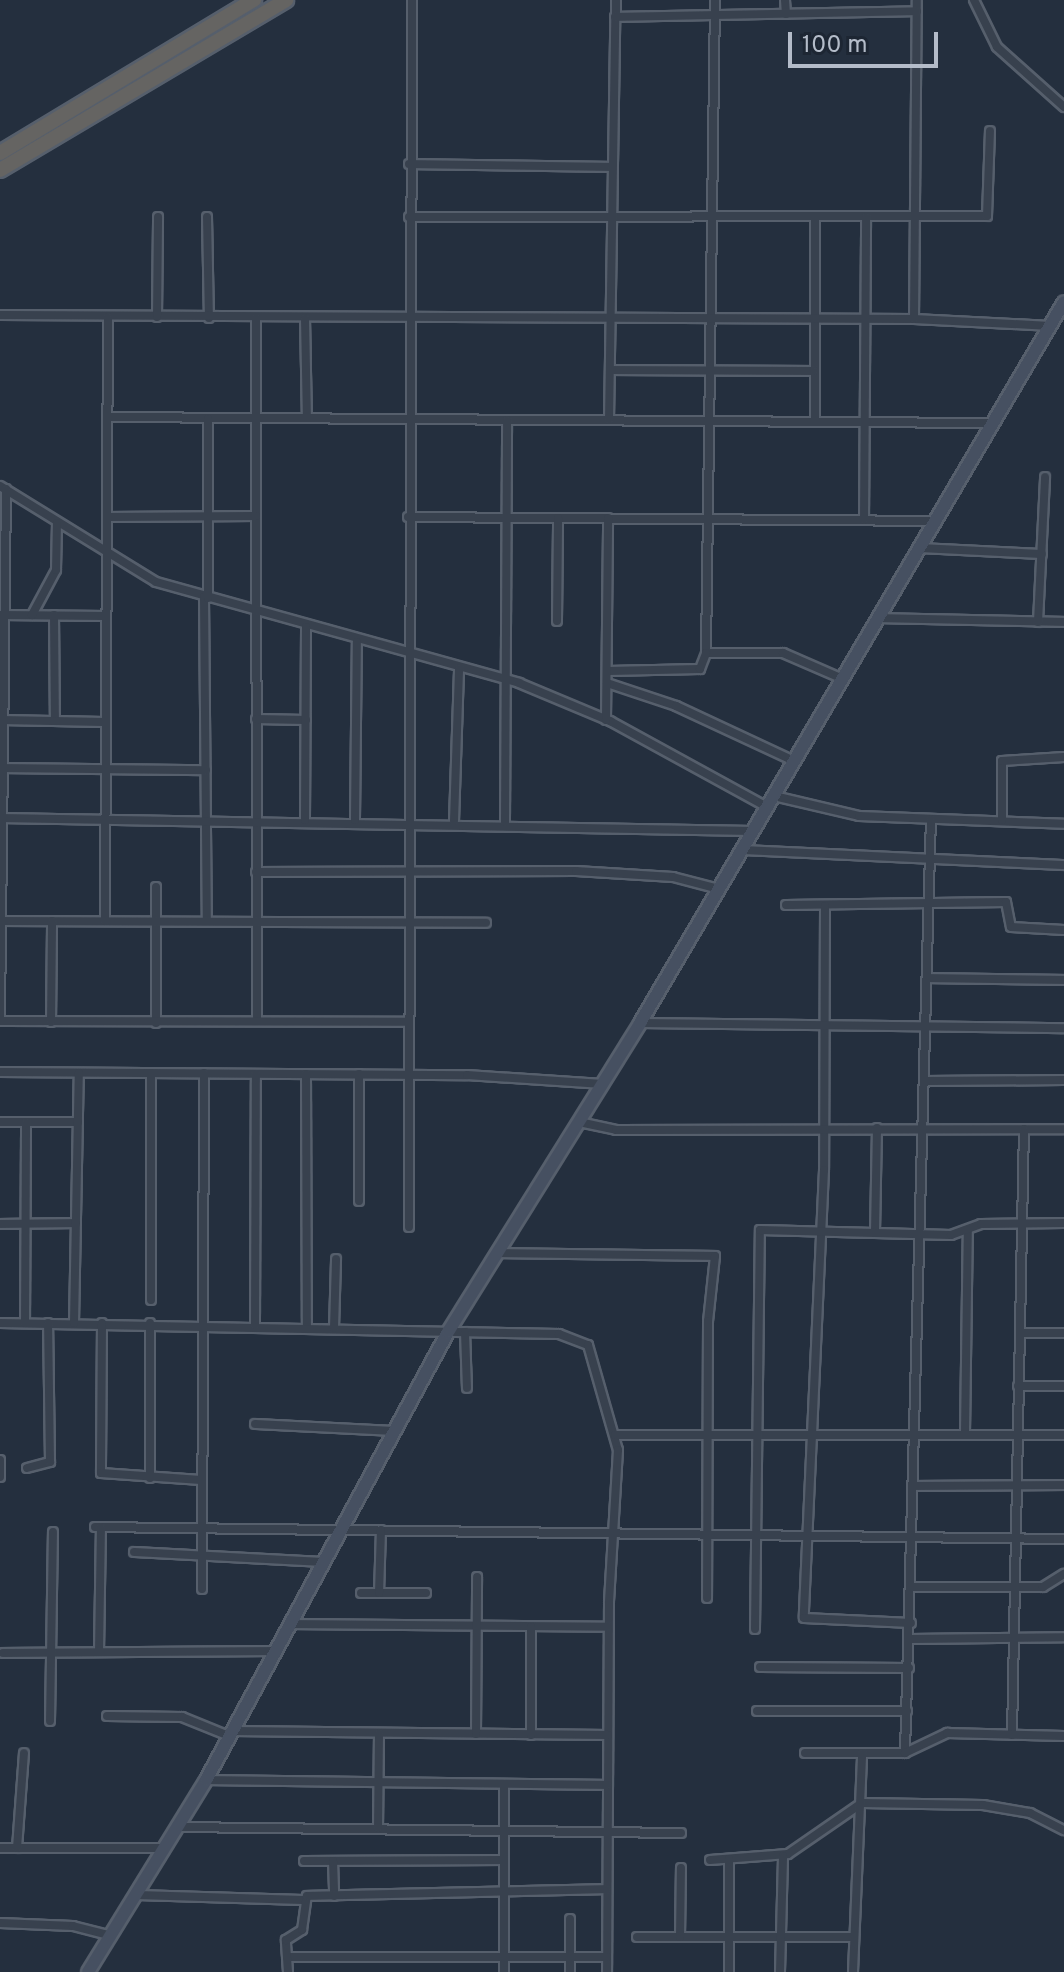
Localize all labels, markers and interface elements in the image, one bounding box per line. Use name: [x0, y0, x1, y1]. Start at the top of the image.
scale bar: [792, 16, 942, 66]
text: 100 m: [802, 31, 868, 61]

